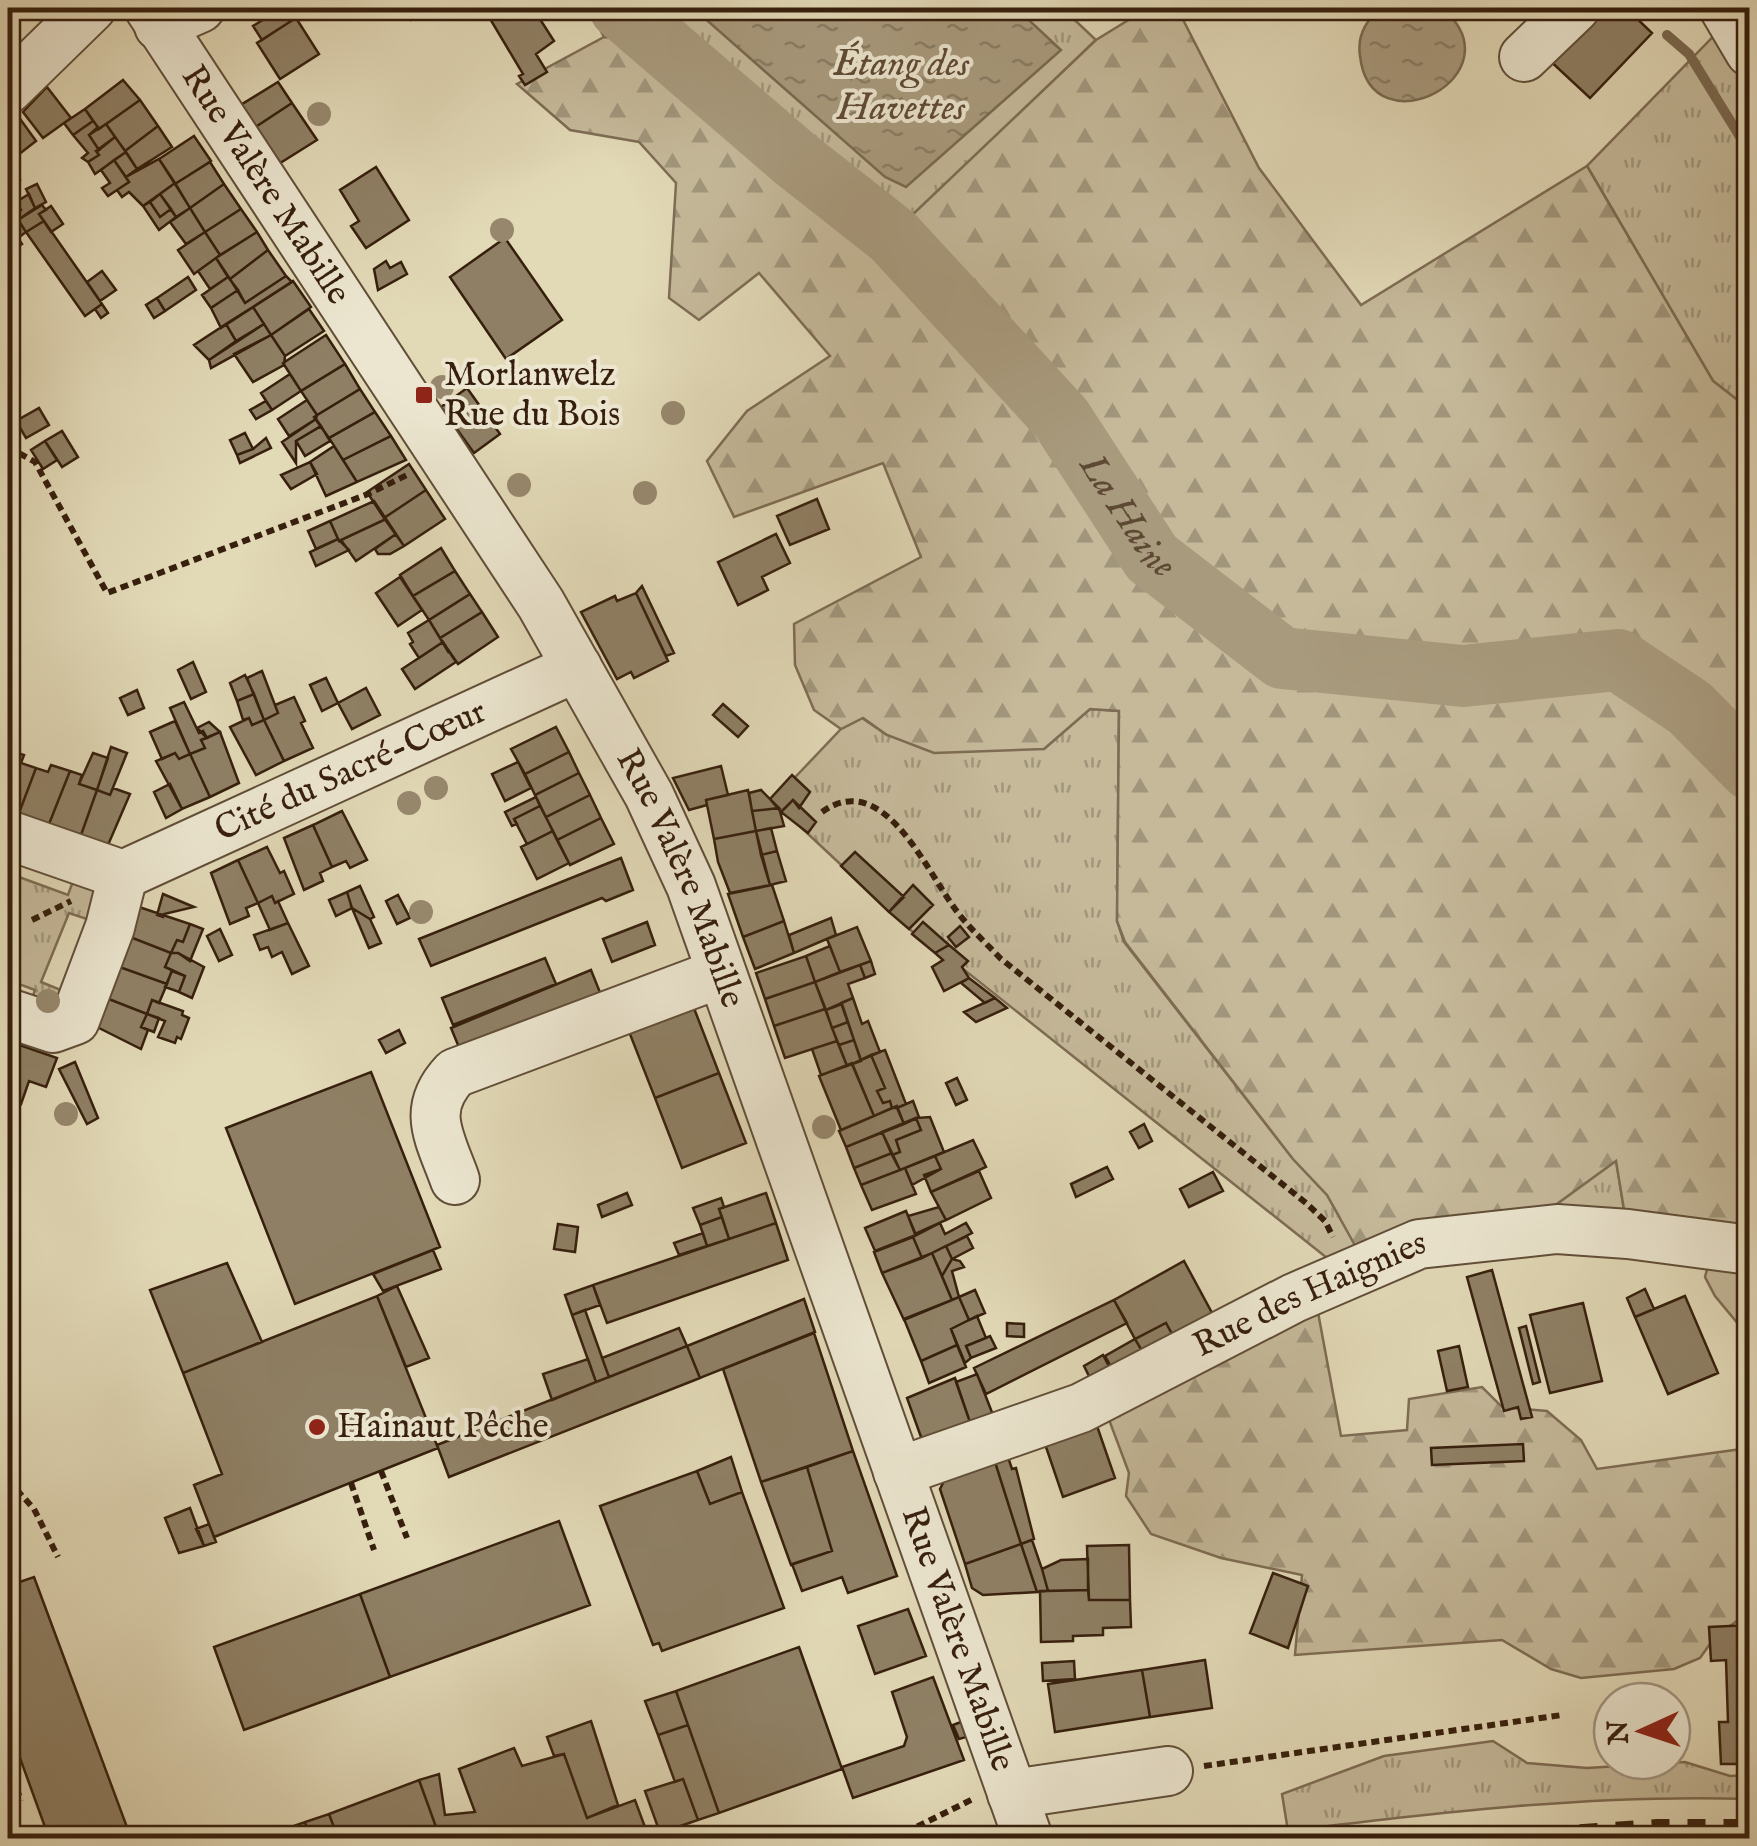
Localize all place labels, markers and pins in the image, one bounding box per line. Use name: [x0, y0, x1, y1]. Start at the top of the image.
place label: Morlanwelz Rue du Bois: [444, 353, 620, 438]
marker: Morlanwelz Rue du Bois: [413, 384, 435, 406]
place label: Hainaut Pêche: [337, 1405, 549, 1450]
marker: Hainaut Pêche: [306, 1416, 328, 1438]

